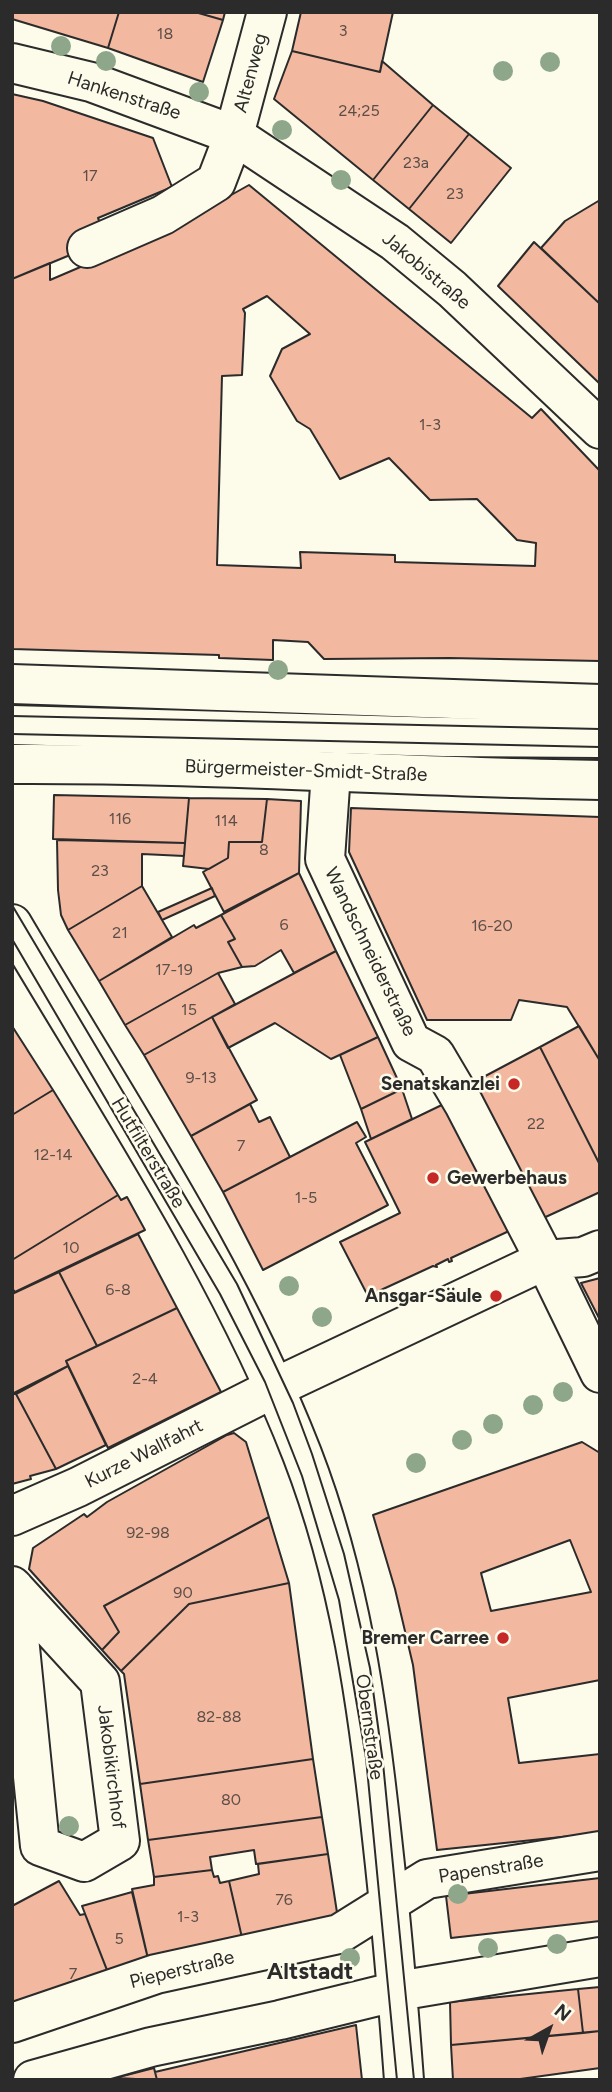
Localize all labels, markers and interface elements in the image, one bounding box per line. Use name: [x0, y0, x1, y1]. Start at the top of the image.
house number: 3: [339, 21, 347, 41]
house number: 18: [157, 24, 173, 44]
street label: Altenweg: [229, 31, 273, 115]
street label: Hankenstraße: [64, 67, 184, 125]
house number: 24;25: [338, 101, 380, 121]
house number: 23a: [403, 153, 429, 173]
house number: 17: [82, 166, 98, 186]
house number: 23: [446, 184, 464, 204]
street label: Jakobistraße: [377, 227, 475, 315]
house number: 1-3: [419, 415, 441, 435]
street label: Bürgermeister-Smidt-Straße: [184, 755, 428, 787]
house number: 116: [109, 809, 131, 829]
house number: 114: [214, 811, 238, 831]
house number: 8: [259, 840, 269, 860]
house number: 23: [91, 861, 109, 881]
street label: Wandschneiderstraße: [319, 864, 421, 1040]
house number: 6: [279, 915, 289, 935]
house number: 16-20: [471, 916, 513, 936]
house number: 21: [112, 923, 128, 943]
house number: 17-19: [155, 960, 193, 980]
house number: 15: [181, 1000, 197, 1020]
house number: 9-13: [185, 1068, 217, 1088]
place label: Senatskanzlei: [381, 1073, 500, 1095]
marker: Senatskanzlei: [506, 1076, 522, 1092]
street label: Hutfilterstraße: [106, 1094, 190, 1212]
house number: 22: [527, 1114, 545, 1134]
house number: 7: [237, 1136, 245, 1156]
house number: 12-14: [34, 1145, 72, 1165]
place label: Gewerbehaus: [447, 1167, 567, 1189]
marker: Gewerbehaus: [425, 1170, 441, 1186]
house number: 1-5: [295, 1188, 317, 1208]
house number: 10: [63, 1238, 79, 1258]
house number: 6-8: [105, 1280, 131, 1300]
place label: Ansgar-Säule: [365, 1285, 482, 1307]
marker: Ansgar-Säule: [488, 1288, 504, 1304]
house number: 2-4: [132, 1369, 158, 1389]
street label: Kurze Wallfahrt: [81, 1414, 207, 1494]
house number: 92-98: [126, 1523, 170, 1543]
house number: 90: [173, 1583, 193, 1603]
place label: Bremer Carree: [361, 1627, 489, 1649]
marker: Bremer Carree: [495, 1630, 511, 1646]
street label: Obernstraße: [350, 1673, 388, 1781]
street label: Jakobikirchhof: [92, 1704, 130, 1830]
house number: 82-88: [196, 1707, 242, 1727]
house number: 80: [221, 1790, 241, 1810]
street label: Papenstraße: [437, 1849, 545, 1889]
house number: 76: [275, 1890, 293, 1910]
house number: 1-3: [177, 1907, 199, 1927]
house number: 5: [114, 1929, 124, 1949]
street label: Pieperstraße: [127, 1946, 237, 1994]
district label: Altstadt: [267, 1958, 353, 1986]
house number: 7: [69, 1964, 77, 1984]
north arrow: [514, 1994, 584, 2064]
text: N: [550, 1999, 576, 2026]

